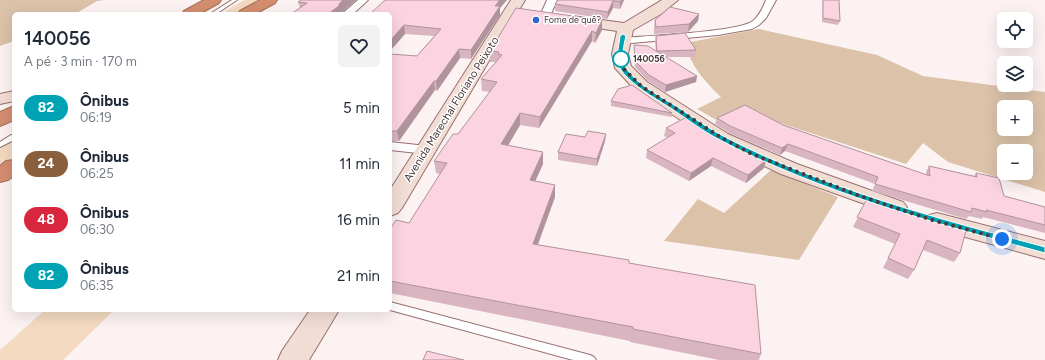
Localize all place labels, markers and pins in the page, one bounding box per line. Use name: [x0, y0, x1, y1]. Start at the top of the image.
place label: Fome de quê?: [544, 14, 601, 25]
marker: Fome de quê?: [531, 15, 541, 25]
marker: 140056: [612, 50, 630, 68]
place label: 140056: [633, 53, 665, 64]

